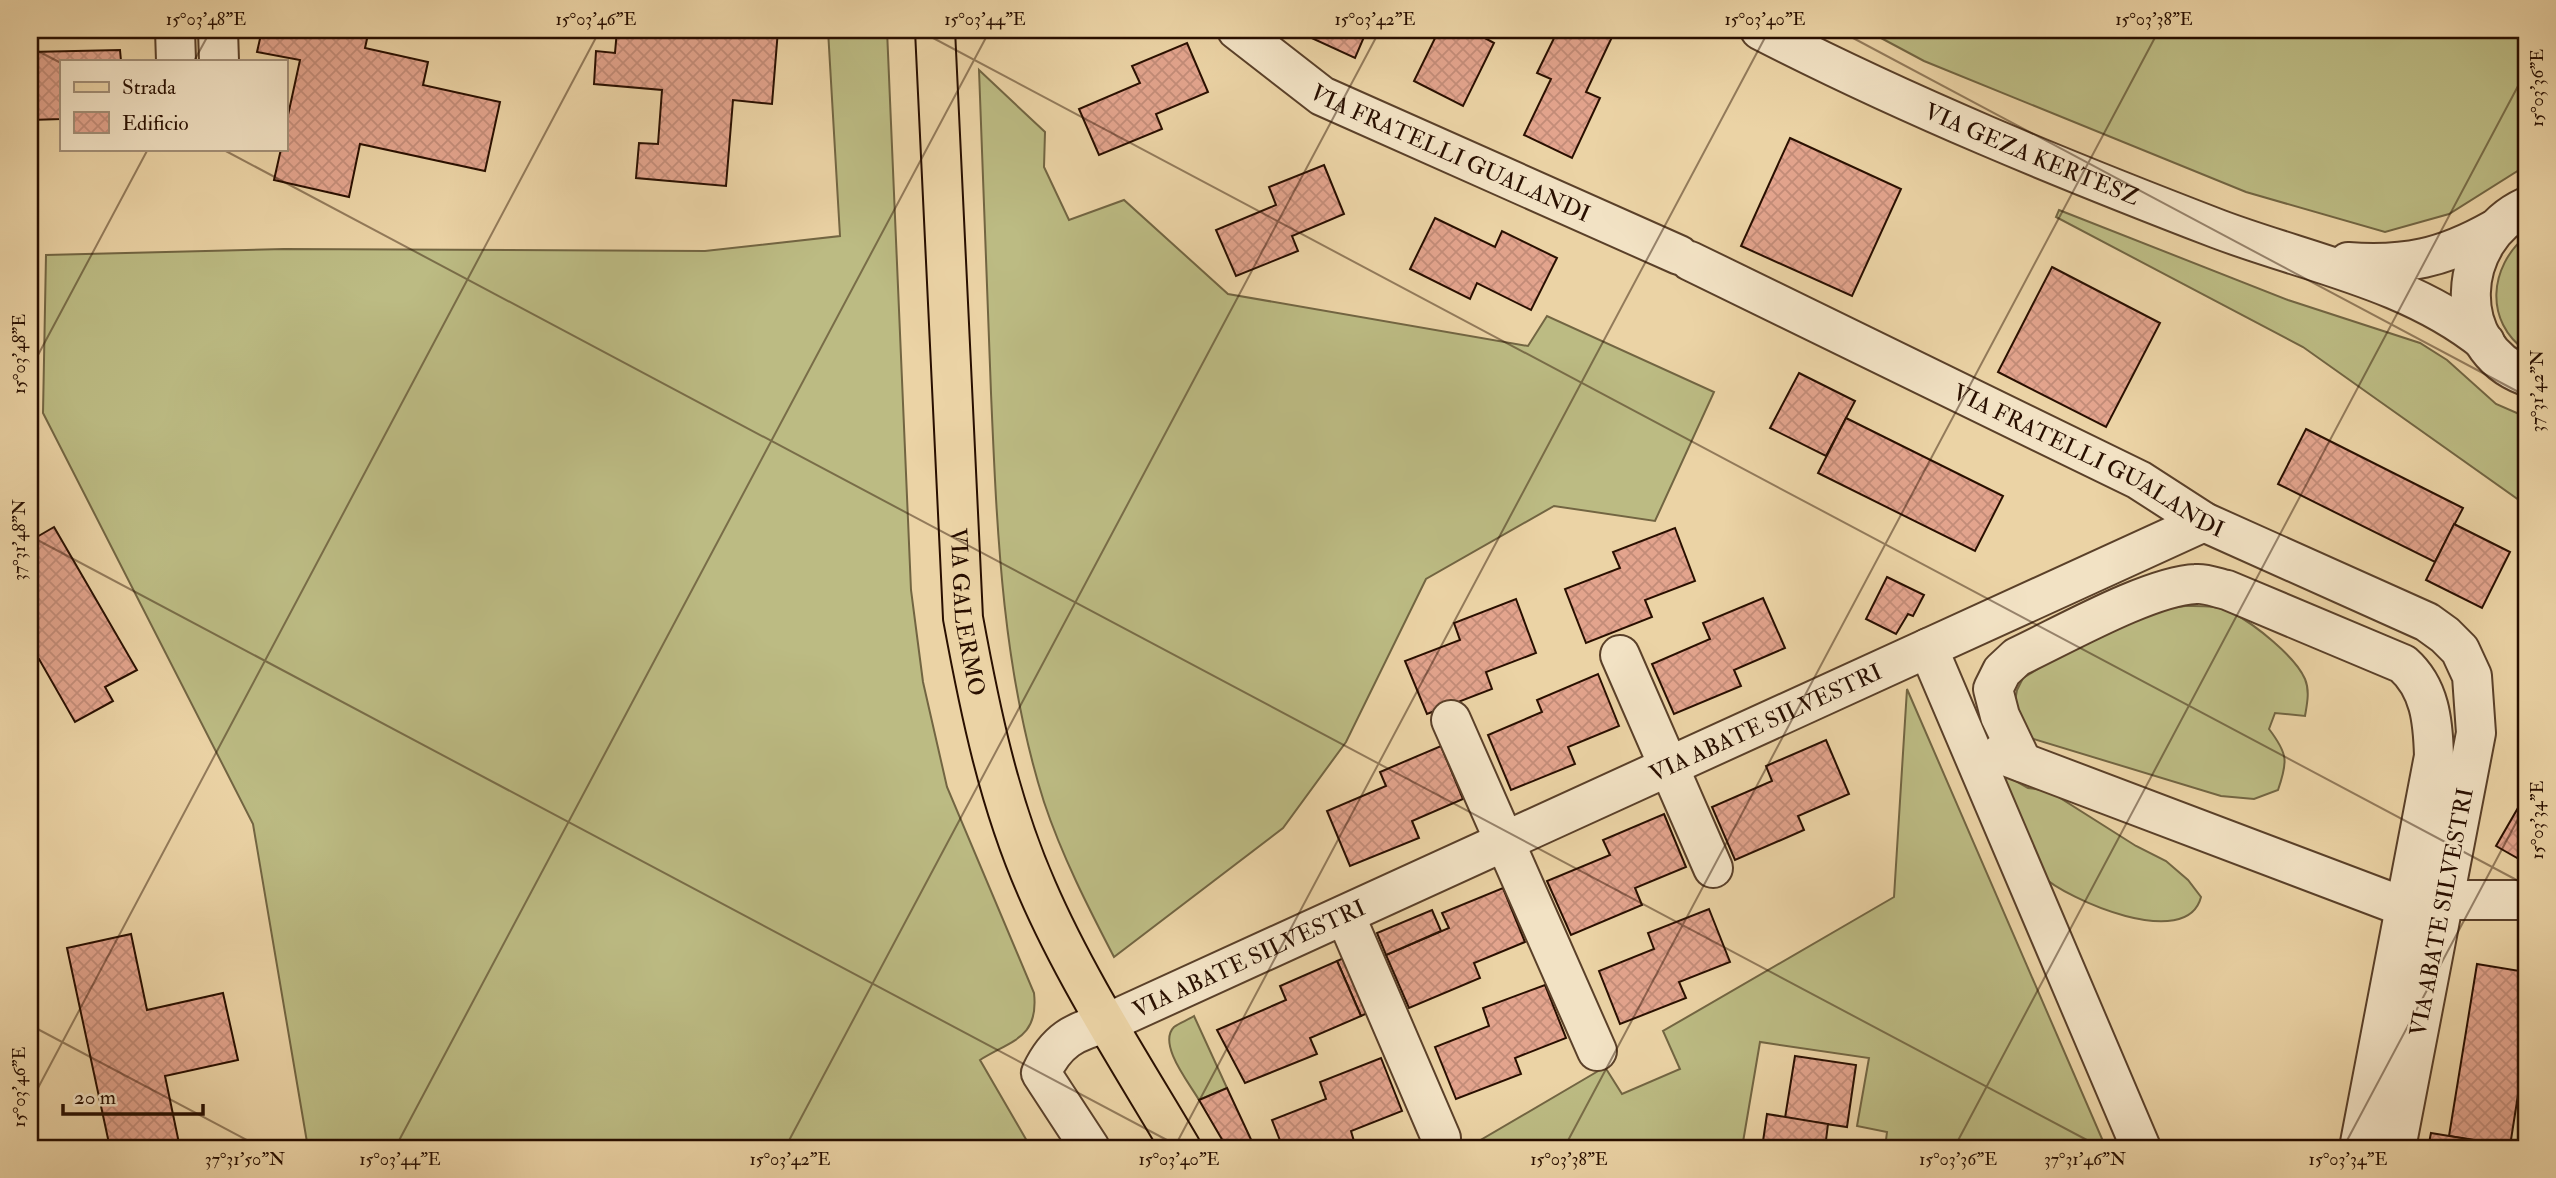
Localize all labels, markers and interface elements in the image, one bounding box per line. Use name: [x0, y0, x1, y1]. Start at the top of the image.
text: 15°03'48"E: [166, 8, 246, 31]
text: 15°03'46"E: [556, 8, 637, 31]
text: 15°03'44"E: [944, 8, 1026, 31]
text: 15°03'42"E: [1334, 8, 1416, 31]
text: 15°03'40"E: [1724, 8, 1806, 31]
text: 15°03'38"E: [2115, 8, 2193, 31]
text: 15°03'36"E: [2526, 49, 2549, 127]
legend: [60, 60, 287, 150]
text: Strada: [122, 74, 176, 101]
street label: VIA FRATELLI GUALANDI: [1304, 78, 1595, 229]
street label: VIA GEZA KERTESZ: [1920, 97, 2143, 212]
text: Edificio: [122, 110, 189, 137]
text: 15°03'48"E: [8, 314, 31, 394]
text: 37°31'42"N: [2526, 350, 2549, 432]
street label: VIA FRATELLI GUALANDI: [1948, 377, 2229, 544]
text: 37°31'48"N: [8, 499, 31, 581]
street label: VIA GALERMO: [944, 527, 992, 699]
street label: VIA ABATE SILVESTRI: [1645, 657, 1887, 788]
text: 15°03'34"E: [2526, 781, 2549, 859]
street label: VIA ABATE SILVESTRI: [2403, 785, 2480, 1039]
street label: VIA ABATE SILVESTRI: [1128, 893, 1370, 1024]
text: 15°03'46"E: [8, 1046, 31, 1127]
scale bar: [63, 1073, 203, 1117]
text: 20 m: [74, 1084, 116, 1111]
text: 37°31'50"N: [205, 1148, 285, 1171]
text: 15°03'44"E: [359, 1148, 441, 1171]
text: 15°03'42"E: [749, 1148, 831, 1171]
text: 15°03'40"E: [1138, 1148, 1220, 1171]
text: 15°03'38"E: [1530, 1148, 1608, 1171]
text: 15°03'36"E: [1919, 1148, 1997, 1171]
text: 37°31'46"N: [2044, 1148, 2126, 1171]
text: 15°03'34"E: [2309, 1148, 2387, 1171]

